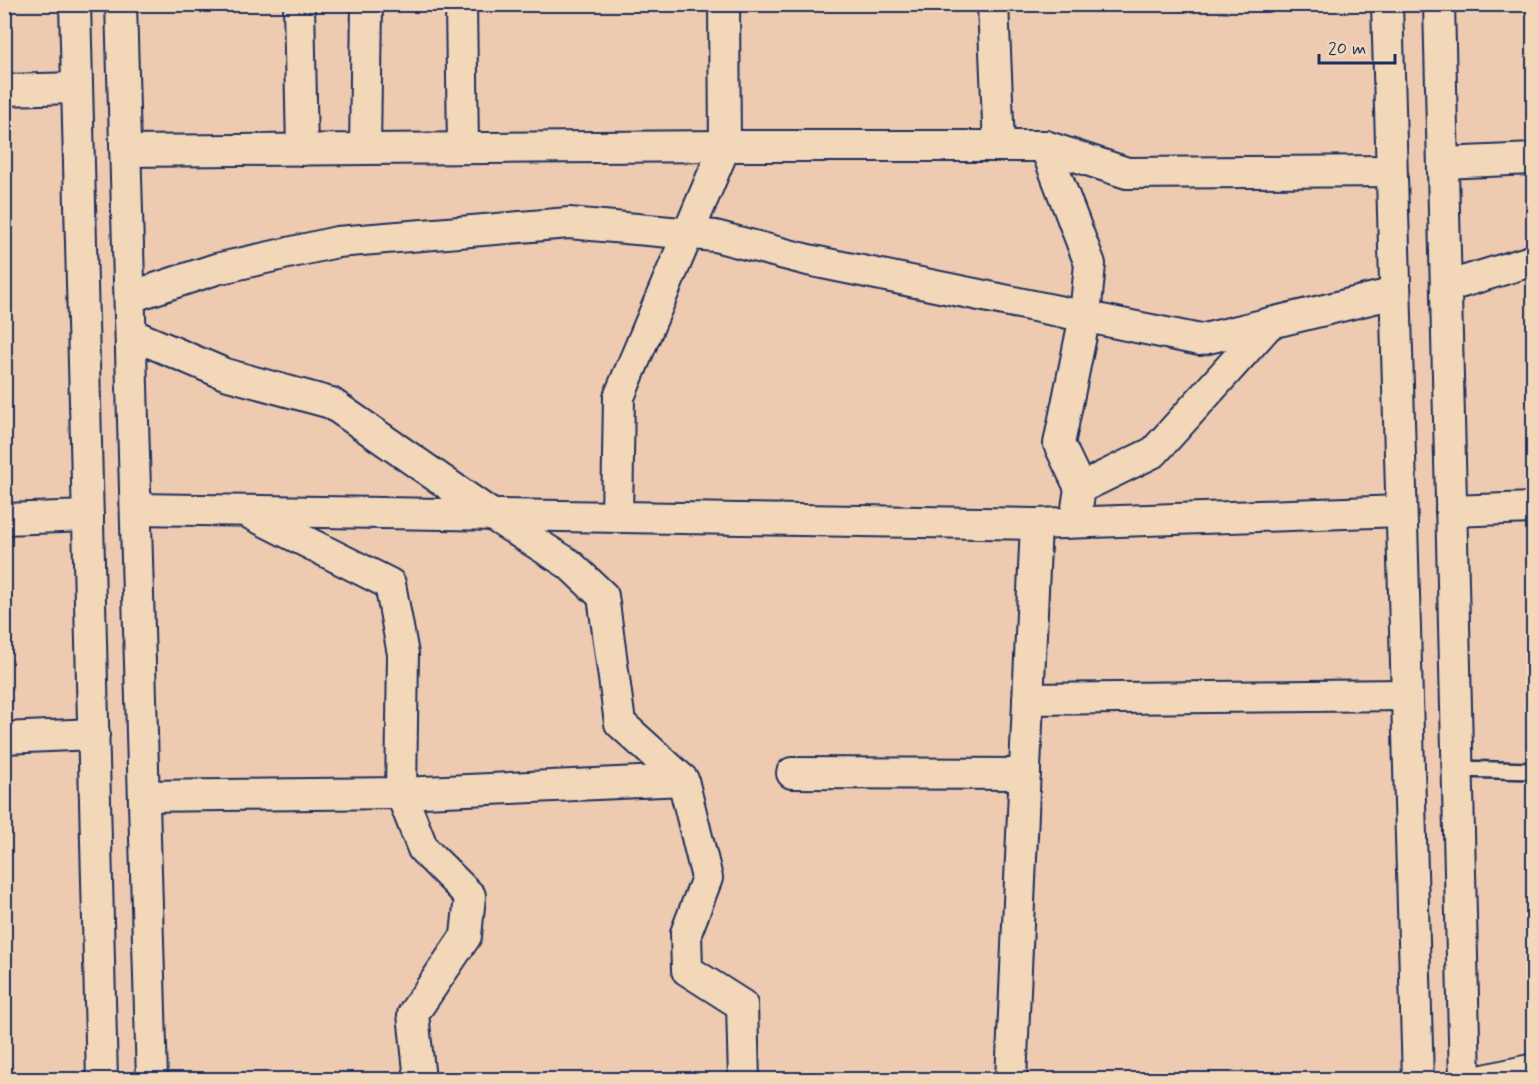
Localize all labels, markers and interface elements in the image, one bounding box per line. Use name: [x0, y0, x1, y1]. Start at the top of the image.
scale bar: [1319, 27, 1396, 65]
text: 20 m: [1328, 37, 1366, 61]

